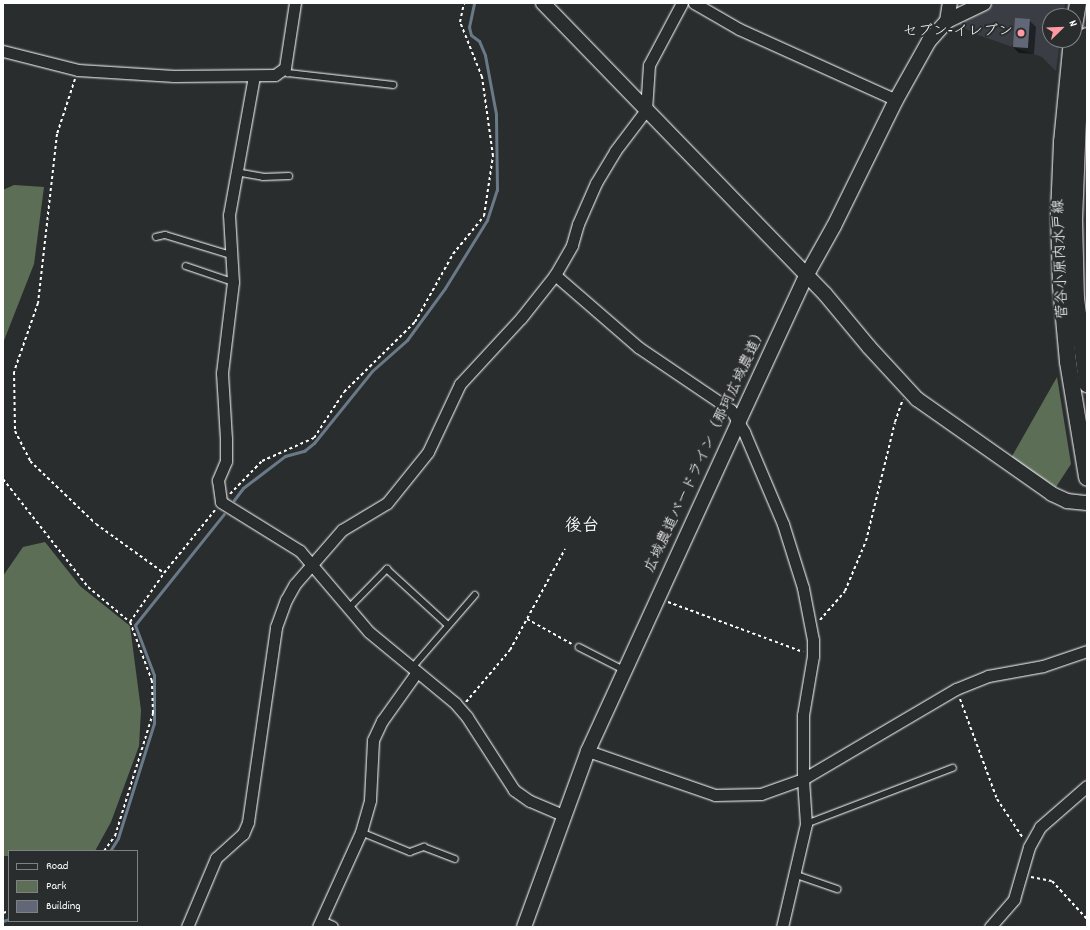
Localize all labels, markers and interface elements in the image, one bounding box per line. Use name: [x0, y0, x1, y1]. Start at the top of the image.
north arrow: [1042, 8, 1082, 48]
text: N: [1064, 18, 1081, 29]
place label: セブン-イレブン: [903, 24, 1013, 42]
marker: セブン-イレブン: [1016, 28, 1026, 38]
street label: 菅谷小原内水戸線: [1051, 199, 1073, 319]
street label: 広域農道バードライン（那珂広域農道）: [642, 324, 772, 576]
district label: 後台: [565, 518, 599, 538]
legend: [8, 850, 138, 922]
text: Road: [46, 858, 68, 875]
text: Park: [46, 878, 66, 895]
text: Building: [46, 898, 81, 915]

